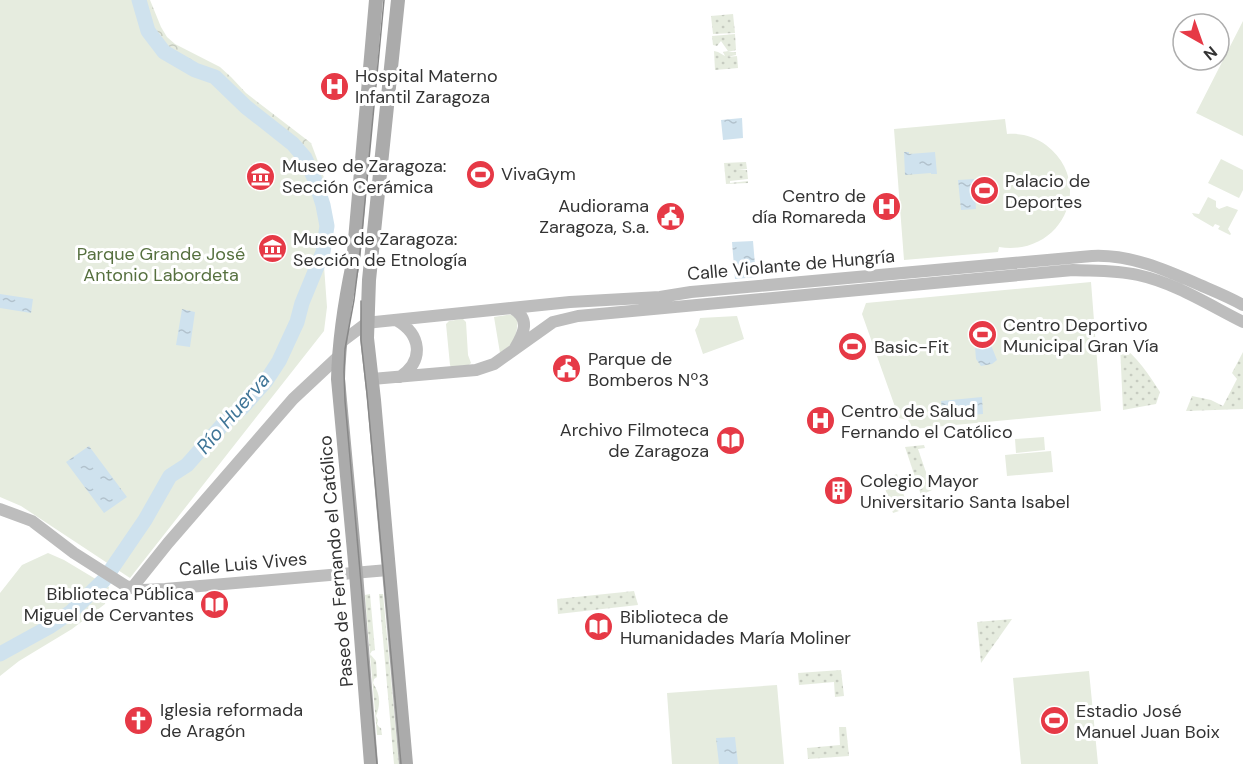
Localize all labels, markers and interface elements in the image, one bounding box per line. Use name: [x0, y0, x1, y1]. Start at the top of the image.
north arrow: [1171, 12, 1231, 72]
text: N: [1199, 41, 1222, 65]
place label: Hospital Materno Infantil Zaragoza: [355, 64, 498, 109]
hospital icon: Hospital Materno Infantil Zaragoza: [318, 70, 350, 102]
place label: Museo de Zaragoza: Sección Cerámica: [282, 154, 446, 199]
sports icon: VivaGym: [464, 158, 496, 190]
museum icon: Museo de Zaragoza: Sección Cerámica: [245, 160, 277, 192]
place label: VivaGym: [501, 162, 576, 186]
place label: Palacio de Deportes: [1005, 169, 1090, 214]
sports icon: Palacio de Deportes: [968, 175, 1000, 207]
place label: Centro de día Romareda: [752, 184, 866, 229]
hospital icon: Centro de día Romareda: [871, 190, 903, 222]
place label: Audiorama Zaragoza, S.a.: [539, 194, 649, 239]
public building icon: Audiorama Zaragoza, S.a.: [654, 200, 686, 232]
place label: Museo de Zaragoza: Sección de Etnología: [293, 227, 467, 272]
museum icon: Museo de Zaragoza: Sección de Etnología: [256, 233, 288, 265]
park label: Parque Grande José Antonio Labordeta: [77, 242, 245, 287]
street label: Calle Violante de Hungría: [686, 244, 896, 286]
place label: Centro Deportivo Municipal Gran Vía: [1003, 313, 1159, 358]
sports icon: Centro Deportivo Municipal Gran Vía: [966, 319, 998, 351]
sports icon: Basic-Fit: [837, 331, 869, 363]
place label: Basic-Fit: [874, 335, 949, 359]
place label: Parque de Bomberos Nº3: [588, 347, 709, 392]
public building icon: Parque de Bomberos Nº3: [551, 353, 583, 385]
water label: Río Huerva: [190, 367, 276, 459]
place label: Centro de Salud Fernando el Católico: [841, 399, 1013, 444]
hospital icon: Centro de Salud Fernando el Católico: [804, 405, 836, 437]
place label: Archivo Filmoteca de Zaragoza: [560, 418, 709, 463]
library icon: Archivo Filmoteca de Zaragoza: [714, 424, 746, 456]
street label: Paseo de Fernando el Católico: [313, 434, 359, 688]
place label: Colegio Mayor Universitario Santa Isabel: [860, 469, 1070, 514]
building icon: Colegio Mayor Universitario Santa Isabel: [823, 475, 855, 507]
street label: Calle Luis Vives: [178, 546, 308, 582]
place label: Biblioteca Pública Miguel de Cervantes: [24, 582, 194, 627]
library icon: Biblioteca Pública Miguel de Cervantes: [199, 588, 231, 620]
place label: Biblioteca de Humanidades María Moliner: [620, 605, 851, 650]
library icon: Biblioteca de Humanidades María Moliner: [583, 611, 615, 643]
place label: Iglesia reformada de Aragón: [160, 698, 303, 743]
place label: Estadio José Manuel Juan Boix: [1076, 699, 1220, 744]
church icon: Iglesia reformada de Aragón: [123, 704, 155, 736]
sports icon: Estadio José Manuel Juan Boix: [1039, 705, 1071, 737]

